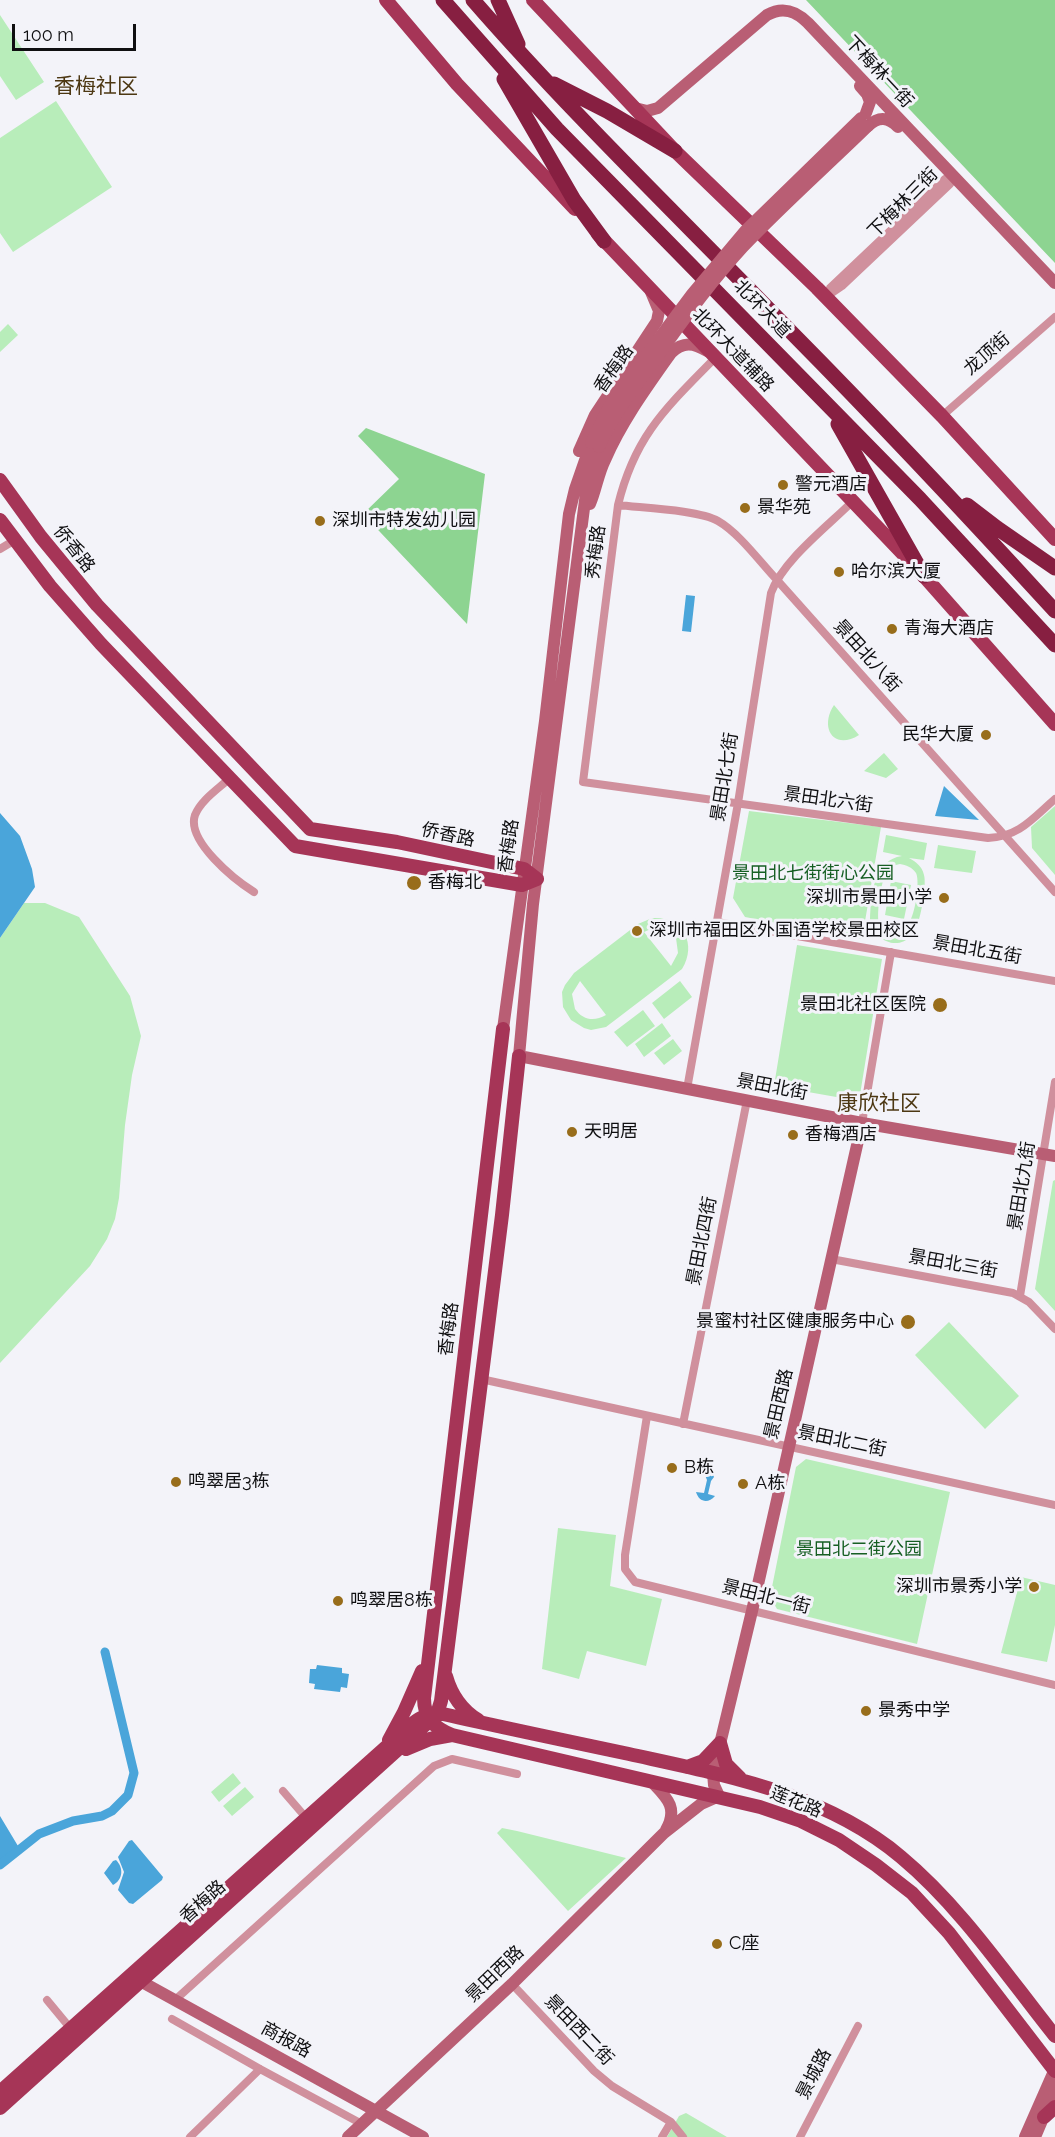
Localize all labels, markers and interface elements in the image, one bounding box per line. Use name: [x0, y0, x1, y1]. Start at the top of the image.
scale bar: [15, 12, 140, 50]
text: 100 m: [23, 24, 74, 45]
street label: 下梅林一街: [840, 32, 918, 112]
district label: 香梅社区: [54, 74, 138, 100]
street label: 下梅林三街: [864, 164, 942, 242]
street label: 北环大道: [729, 276, 795, 342]
street label: 北环大道辅路: [688, 304, 778, 396]
street label: 龙顶街: [960, 328, 1014, 380]
street label: 香梅路: [590, 341, 638, 397]
place label: 警元酒店: [795, 474, 867, 496]
marker: 警元酒店: [776, 478, 790, 492]
place label: 景华苑: [757, 497, 811, 519]
marker: 景华苑: [738, 501, 752, 515]
place label: 深圳市特发幼儿园: [332, 510, 476, 532]
marker: 深圳市特发幼儿园: [313, 514, 327, 528]
street label: 侨香路: [49, 521, 99, 577]
street label: 秀梅路: [582, 524, 610, 580]
place label: 哈尔滨大厦: [851, 561, 941, 583]
marker: 哈尔滨大厦: [832, 565, 846, 579]
street label: 景田北八街: [829, 615, 905, 697]
place label: 青海大酒店: [904, 618, 994, 640]
marker: 青海大酒店: [885, 622, 899, 636]
place label: 民华大厦: [902, 724, 974, 746]
marker: 民华大厦: [979, 728, 993, 742]
street label: 景田北七街: [707, 731, 743, 823]
street label: 景田北六街: [782, 783, 874, 817]
street label: 香梅路: [495, 818, 523, 874]
street label: 侨香路: [419, 819, 477, 851]
park label: 景田北七街街心公园: [732, 863, 894, 885]
place label: 香梅北: [428, 872, 482, 894]
marker: 香梅北: [405, 874, 423, 892]
place label: 深圳市景田小学: [806, 887, 932, 909]
marker: 深圳市景田小学: [937, 891, 951, 905]
place label: 深圳市福田区外国语学校景田校区: [649, 920, 919, 942]
marker: 深圳市福田区外国语学校景田校区: [630, 924, 644, 938]
street label: 景田北五街: [931, 932, 1023, 968]
place label: 景田北社区医院: [800, 994, 926, 1016]
marker: 景田北社区医院: [931, 996, 949, 1014]
street label: 景田北街: [735, 1070, 809, 1104]
district label: 康欣社区: [837, 1091, 921, 1117]
place label: 天明居: [584, 1121, 638, 1143]
place label: 香梅酒店: [805, 1124, 877, 1146]
marker: 天明居: [565, 1125, 579, 1139]
marker: 香梅酒店: [786, 1128, 800, 1142]
street label: 景田北九街: [1004, 1140, 1040, 1232]
street label: 景田北四街: [683, 1195, 721, 1287]
street label: 景田北三街: [907, 1246, 999, 1282]
street label: 香梅路: [435, 1301, 463, 1357]
place label: 景蜜村社区健康服务中心: [696, 1311, 894, 1333]
marker: 景蜜村社区健康服务中心: [899, 1313, 917, 1331]
street label: 景田西路: [760, 1366, 798, 1442]
street label: 景田北二街: [796, 1421, 888, 1461]
place label: B栋: [684, 1457, 714, 1479]
marker: B栋: [665, 1461, 679, 1475]
place label: 鸣翠居3栋: [188, 1471, 270, 1493]
place label: A栋: [755, 1473, 785, 1495]
marker: 鸣翠居3栋: [169, 1475, 183, 1489]
marker: A栋: [736, 1477, 750, 1491]
park label: 景田北二街公园: [796, 1539, 922, 1561]
street label: 景田北一街: [720, 1576, 812, 1618]
place label: 深圳市景秀小学: [896, 1576, 1022, 1598]
marker: 深圳市景秀小学: [1027, 1580, 1041, 1594]
place label: 鸣翠居8栋: [350, 1590, 433, 1612]
marker: 鸣翠居8栋: [331, 1594, 345, 1608]
place label: 景秀中学: [878, 1700, 950, 1722]
marker: 景秀中学: [859, 1704, 873, 1718]
street label: 莲花路: [767, 1782, 825, 1822]
street label: 香梅路: [176, 1876, 230, 1928]
place label: C座: [729, 1933, 759, 1955]
marker: C座: [710, 1937, 724, 1951]
street label: 景田西路: [462, 1941, 528, 2007]
street label: 景田西二街: [540, 1990, 618, 2070]
street label: 商报路: [257, 2017, 315, 2063]
street label: 景城路: [792, 2045, 836, 2103]

